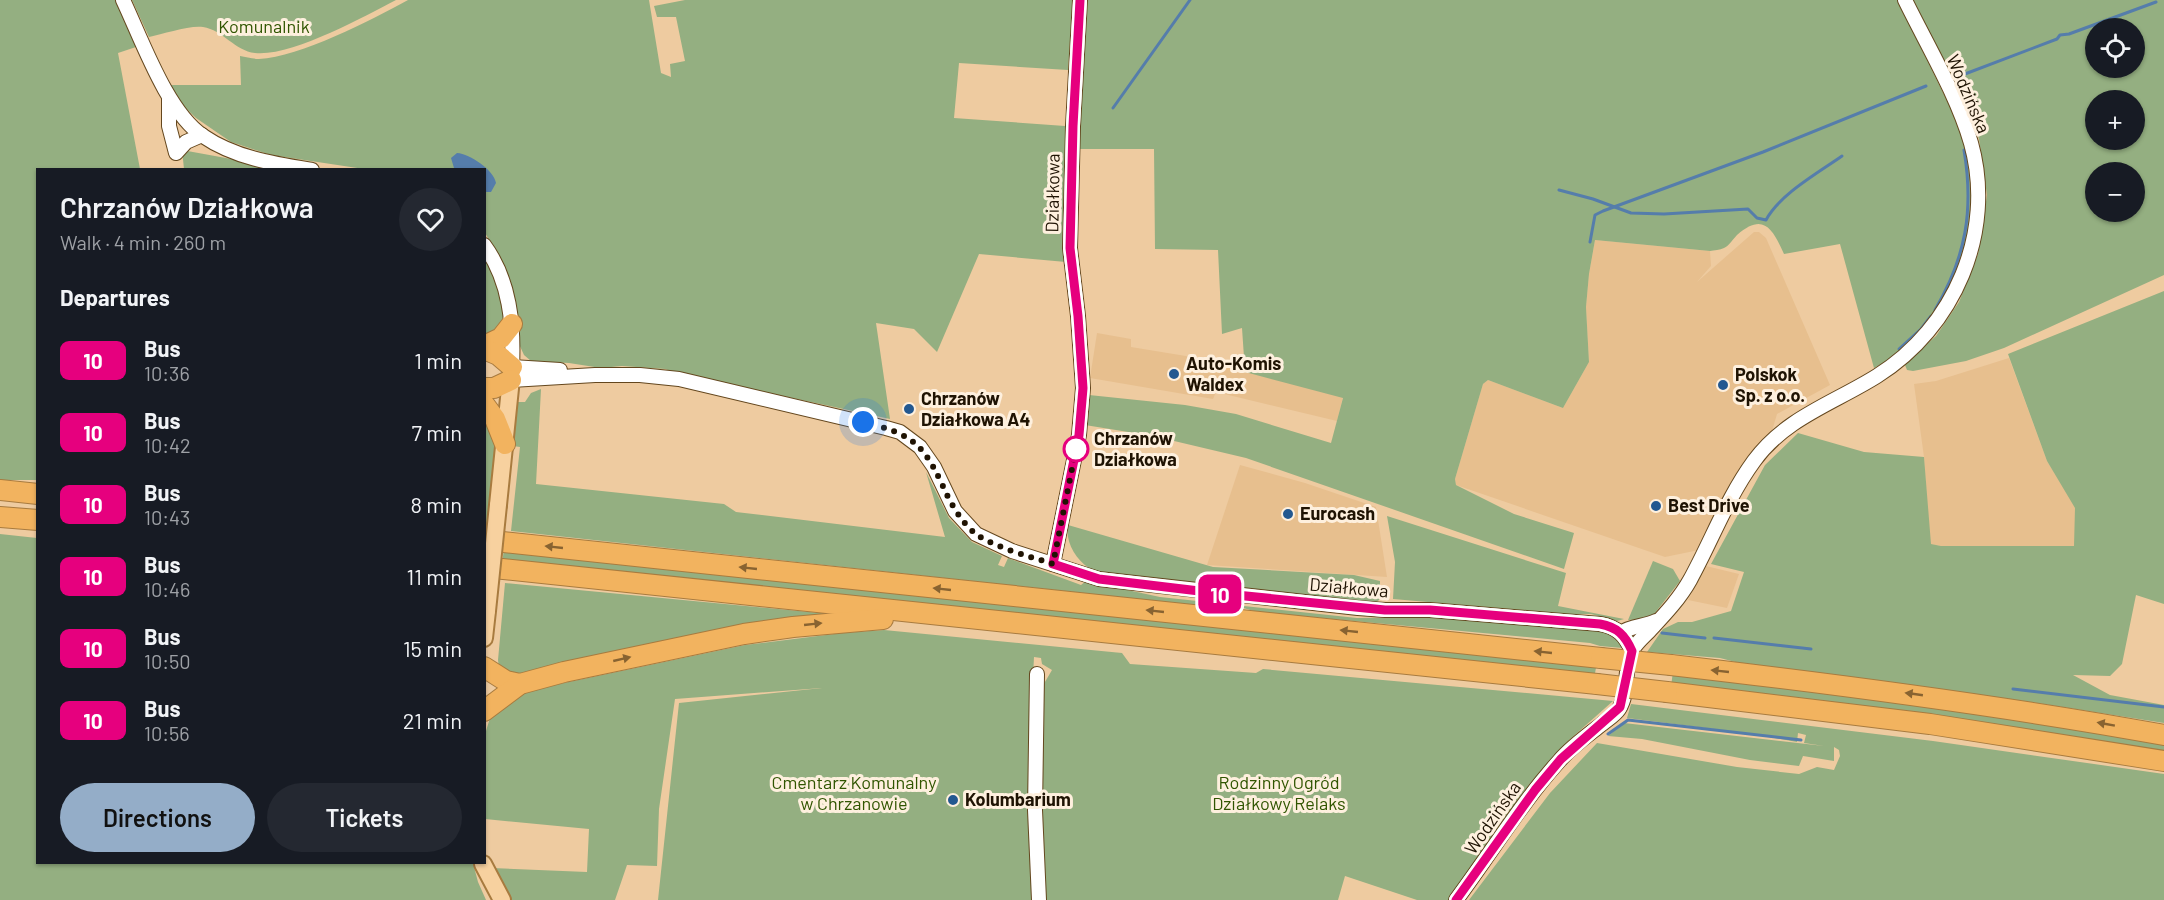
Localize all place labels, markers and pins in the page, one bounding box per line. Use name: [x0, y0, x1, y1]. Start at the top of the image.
place label: Auto-Komis Waldex: [1186, 352, 1281, 395]
place label: Polskok Sp. z o.o.: [1735, 363, 1805, 406]
marker: Auto-Komis Waldex: [1167, 367, 1181, 381]
marker: Polskok Sp. z o.o.: [1716, 378, 1730, 392]
place label: Chrzanów Działkowa A4: [921, 387, 1030, 430]
marker: Chrzanów Działkowa A4: [902, 402, 916, 416]
place label: Chrzanów Działkowa: [1094, 427, 1177, 470]
marker: Chrzanów Działkowa: [1063, 436, 1089, 462]
place label: Best Drive: [1668, 494, 1750, 516]
marker: Best Drive: [1649, 499, 1663, 513]
place label: Eurocash: [1300, 502, 1375, 524]
marker: Eurocash: [1281, 507, 1295, 521]
place label: Kolumbarium: [965, 788, 1071, 810]
marker: Kolumbarium: [946, 793, 960, 807]

